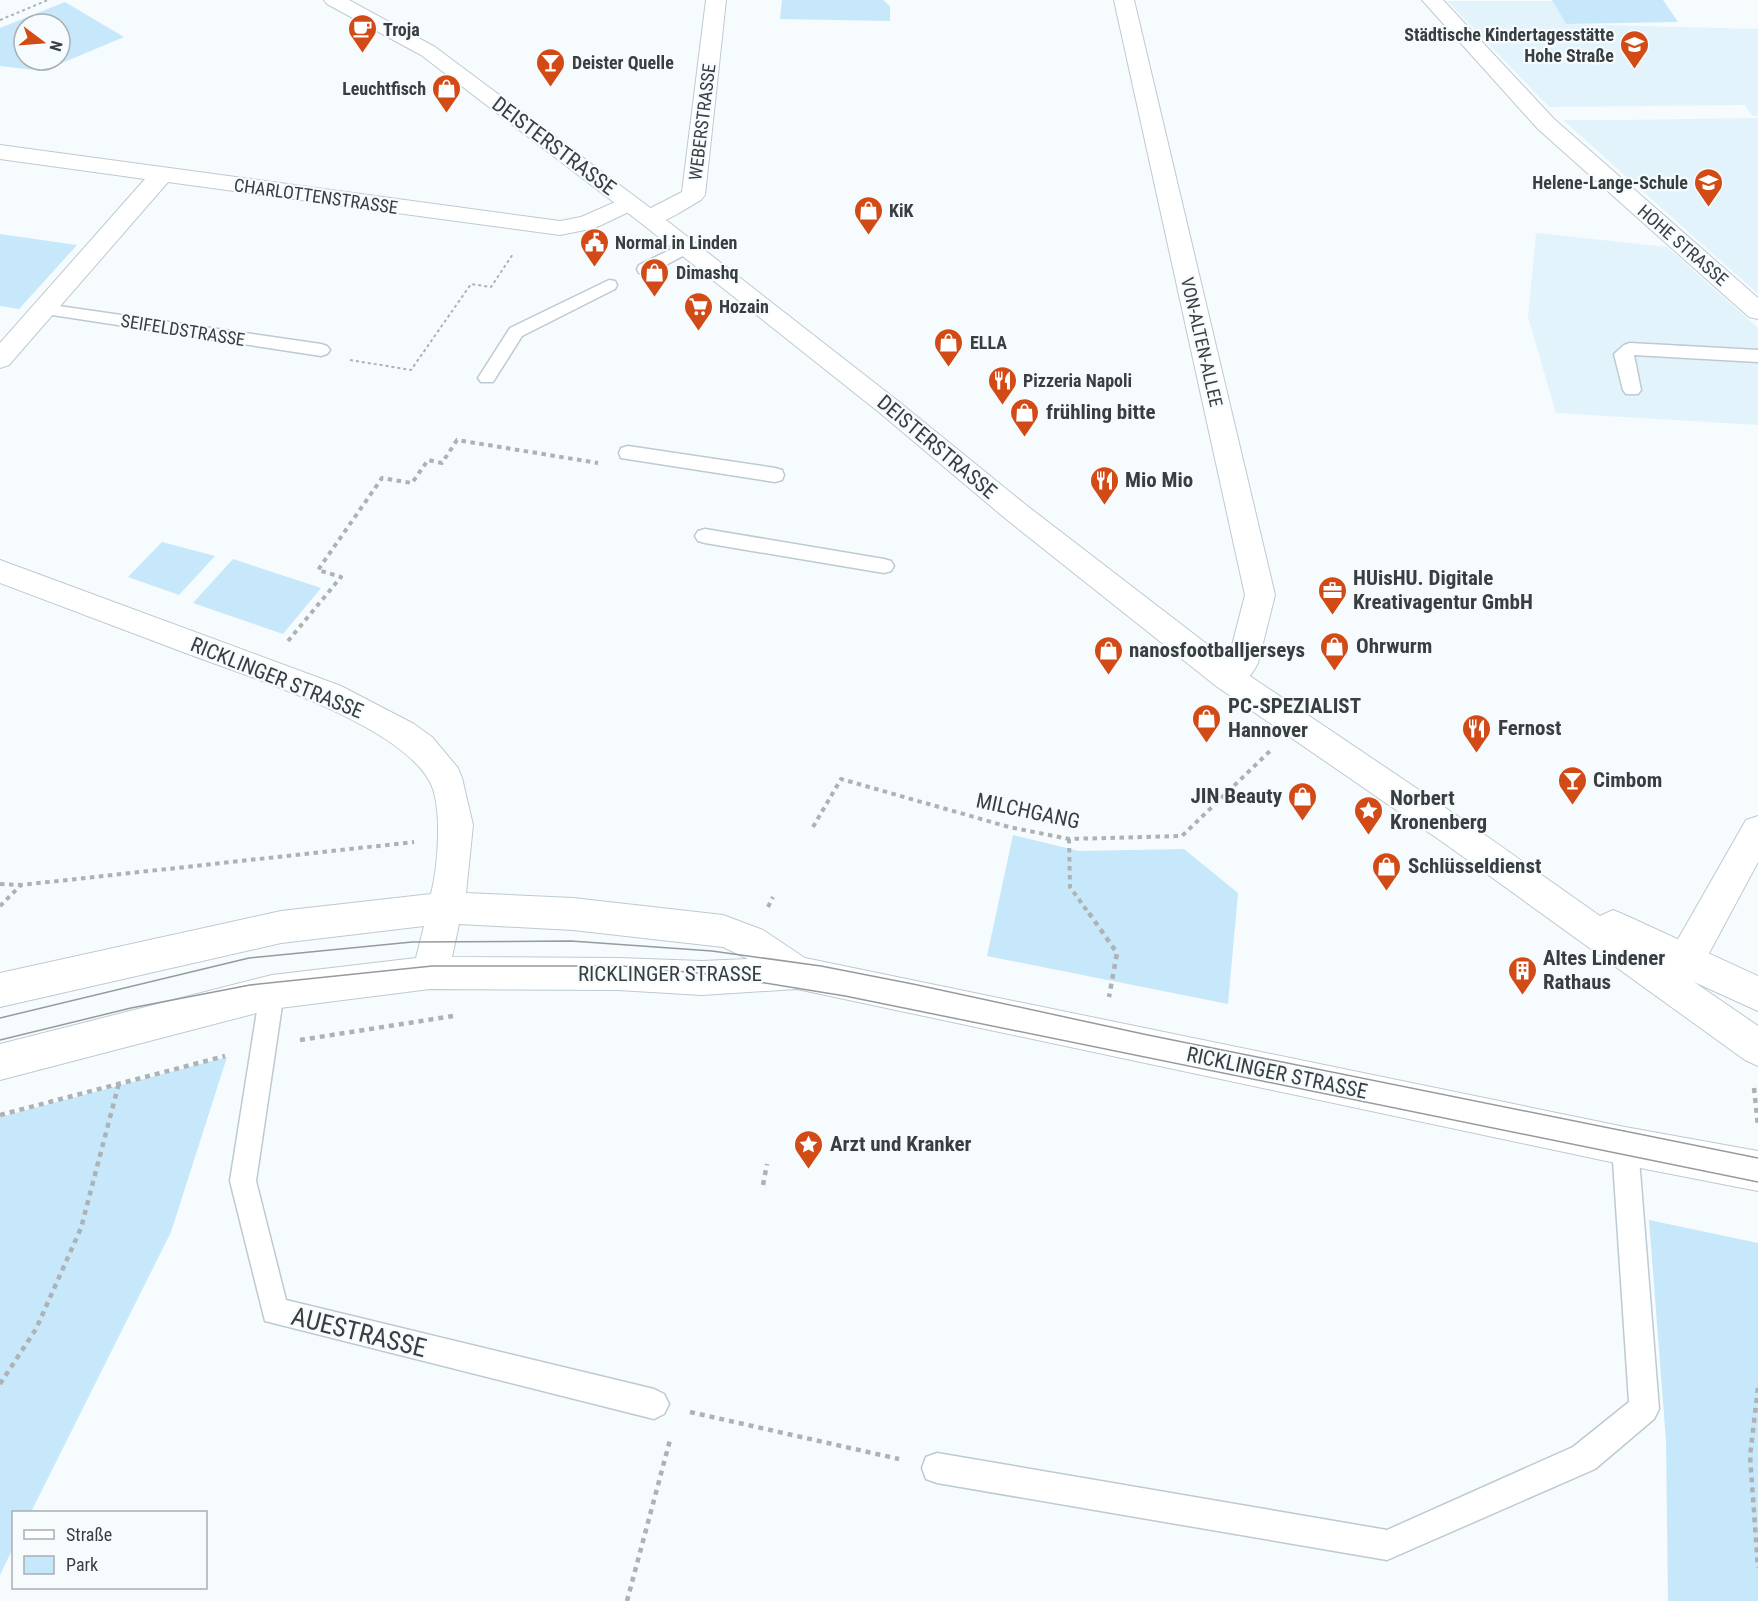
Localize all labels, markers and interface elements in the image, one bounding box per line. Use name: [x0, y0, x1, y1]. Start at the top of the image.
north arrow: [12, 12, 72, 72]
cafe icon: Troja: [346, 13, 378, 55]
place label: Troja: [383, 19, 420, 40]
place label: Städtische Kindertagesstätte Hohe Straße: [1404, 24, 1614, 66]
school or university icon: Städtische Kindertagesstätte Hohe Straße: [1619, 28, 1651, 70]
text: N: [45, 39, 66, 53]
bar icon: Deister Quelle: [535, 46, 567, 88]
place label: Deister Quelle: [572, 52, 674, 73]
street label: WEBERSTRASSE: [684, 62, 720, 181]
shop icon: Leuchtfisch: [431, 72, 463, 114]
place label: Leuchtfisch: [342, 78, 426, 99]
street label: DEISTERSTRASSE: [488, 92, 620, 200]
school or university icon: Helene-Lange-Schule: [1693, 166, 1725, 208]
place label: Helene-Lange-Schule: [1532, 172, 1688, 193]
street label: CHARLOTTENSTRASSE: [233, 174, 399, 218]
shop icon: KiK: [852, 194, 884, 236]
place label: KiK: [889, 200, 914, 221]
street label: HOHE STRASSE: [1634, 200, 1732, 290]
public building icon: Normal in Linden: [578, 226, 610, 268]
place label: Normal in Linden: [615, 232, 737, 253]
shop icon: Dimashq: [639, 256, 671, 298]
place label: Dimashq: [676, 262, 739, 283]
street label: VON-ALTEN-ALLEE: [1177, 275, 1227, 409]
supermarket icon: Hozain: [682, 290, 714, 332]
place label: Hozain: [719, 296, 769, 317]
street label: SEIFELDSTRASSE: [119, 310, 247, 350]
shop icon: ELLA: [933, 326, 965, 368]
place label: ELLA: [970, 332, 1007, 353]
restaurant icon: Pizzeria Napoli: [986, 364, 1018, 406]
place label: Pizzeria Napoli: [1023, 370, 1132, 391]
street label: DEISTERSTRASSE: [872, 390, 1002, 504]
shop icon: frühling bitte: [1009, 396, 1041, 438]
place label: frühling bitte: [1046, 400, 1155, 424]
restaurant icon: Mio Mio: [1088, 464, 1120, 506]
place label: Mio Mio: [1125, 468, 1193, 492]
place label: HUisHU. Digitale Kreativagentur GmbH: [1353, 566, 1533, 614]
office icon: HUisHU. Digitale Kreativagentur GmbH: [1316, 574, 1348, 616]
shop icon: Ohrwurm: [1319, 630, 1351, 672]
street label: RICKLINGER STRASSE: [187, 632, 367, 724]
shop icon: nanosfootballjerseys: [1092, 634, 1124, 676]
place label: Ohrwurm: [1356, 634, 1432, 658]
place label: nanosfootballjerseys: [1129, 638, 1305, 662]
place label: PC-SPEZIALIST Hannover: [1228, 694, 1361, 742]
shop icon: PC-SPEZIALIST Hannover: [1191, 702, 1223, 744]
restaurant icon: Fernost: [1461, 712, 1493, 754]
place label: Fernost: [1498, 716, 1562, 740]
bar icon: Cimbom: [1556, 764, 1588, 806]
place label: Cimbom: [1593, 768, 1662, 792]
shop icon: JIN Beauty: [1287, 780, 1319, 822]
place label: JIN Beauty: [1190, 784, 1283, 808]
place label: Norbert Kronenberg: [1390, 786, 1487, 834]
street label: MILCHGANG: [974, 788, 1082, 834]
place icon: Norbert Kronenberg: [1353, 794, 1385, 836]
shop icon: Schlüsseldienst: [1371, 850, 1403, 892]
place label: Schlüsseldienst: [1408, 854, 1541, 878]
place label: Altes Lindener Rathaus: [1543, 946, 1665, 994]
building icon: Altes Lindener Rathaus: [1506, 954, 1538, 996]
street label: RICKLINGER STRASSE: [578, 962, 762, 986]
street label: RICKLINGER STRASSE: [1184, 1042, 1370, 1104]
place icon: Arzt und Kranker: [793, 1128, 825, 1170]
place label: Arzt und Kranker: [830, 1132, 972, 1156]
street label: AUESTRASSE: [288, 1301, 430, 1363]
legend: [12, 1511, 207, 1589]
text: Straße: [66, 1524, 112, 1545]
text: Park: [66, 1554, 98, 1575]

